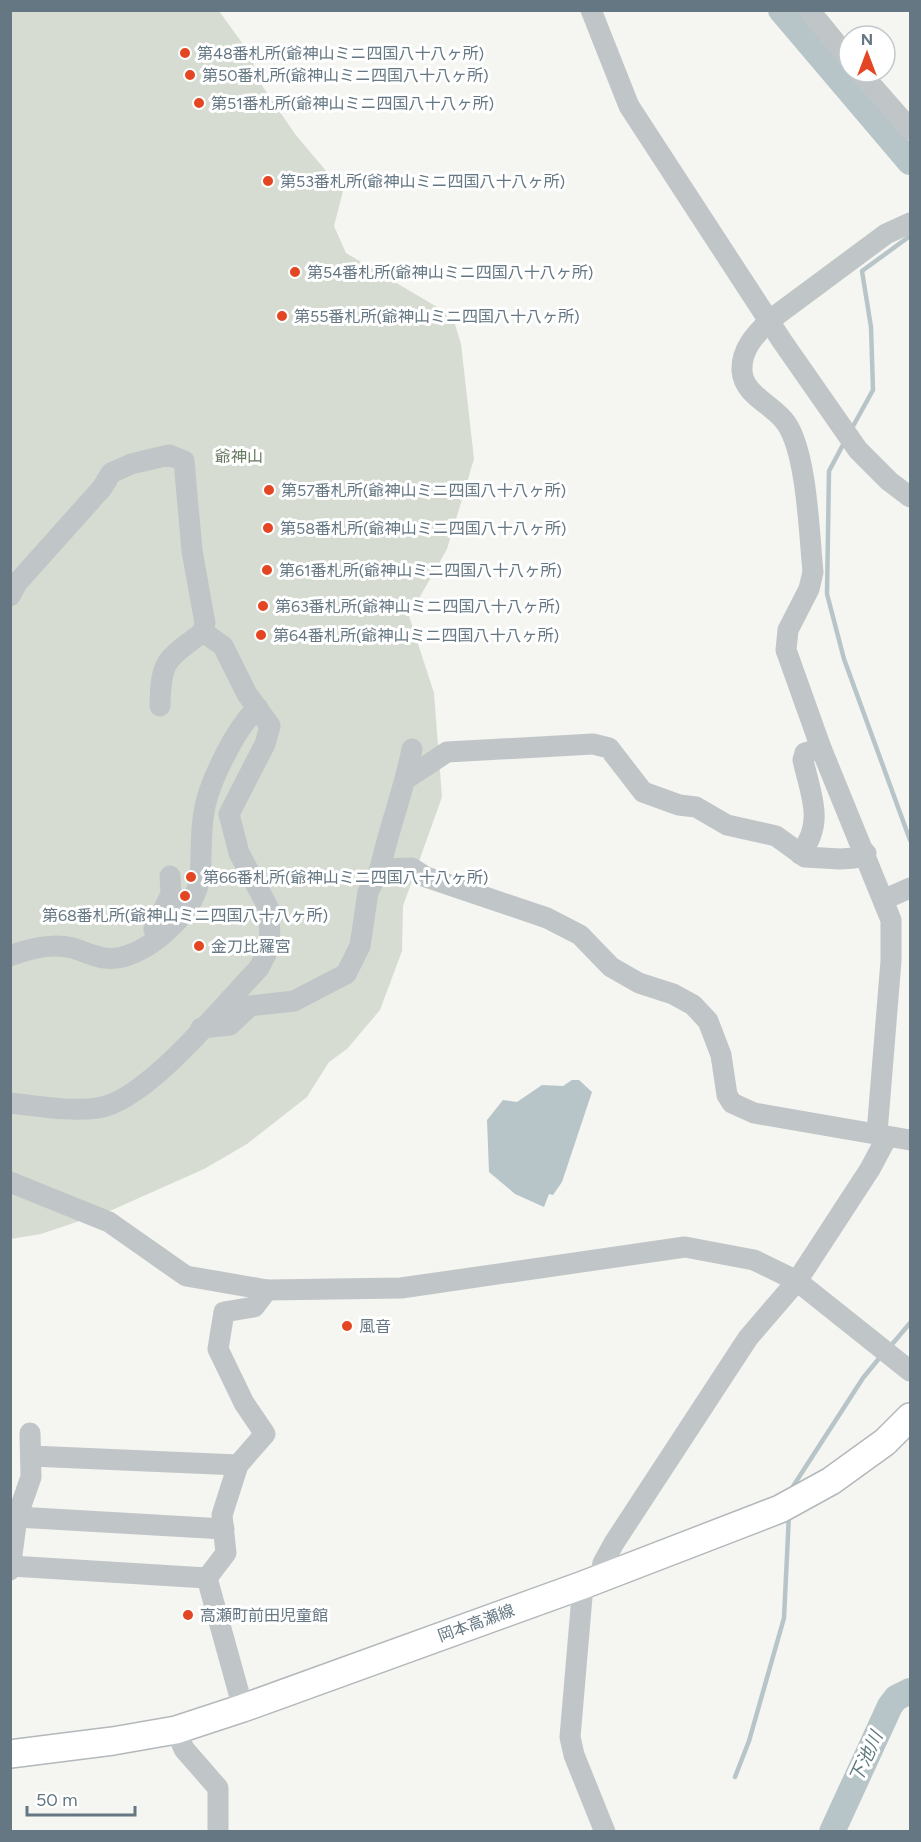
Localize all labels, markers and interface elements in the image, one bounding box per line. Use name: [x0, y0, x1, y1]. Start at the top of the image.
north arrow: [837, 24, 897, 84]
text: N: [861, 30, 873, 49]
place label: 第48番札所(爺神山ミニ四国八十八ヶ所): [197, 44, 484, 63]
marker: 第48番札所(爺神山ミニ四国八十八ヶ所): [178, 46, 192, 60]
place label: 第50番札所(爺神山ミニ四国八十八ヶ所): [202, 66, 489, 85]
marker: 第50番札所(爺神山ミニ四国八十八ヶ所): [183, 68, 197, 82]
place label: 第51番札所(爺神山ミニ四国八十八ヶ所): [211, 94, 494, 113]
marker: 第51番札所(爺神山ミニ四国八十八ヶ所): [192, 96, 206, 110]
place label: 第53番札所(爺神山ミニ四国八十八ヶ所): [280, 172, 565, 191]
marker: 第53番札所(爺神山ミニ四国八十八ヶ所): [261, 174, 275, 188]
place label: 第54番札所(爺神山ミニ四国八十八ヶ所): [307, 263, 593, 282]
marker: 第54番札所(爺神山ミニ四国八十八ヶ所): [288, 265, 302, 279]
place label: 第55番札所(爺神山ミニ四国八十八ヶ所): [294, 307, 580, 326]
marker: 第55番札所(爺神山ミニ四国八十八ヶ所): [275, 309, 289, 323]
park label: 爺神山: [215, 447, 263, 466]
place label: 第57番札所(爺神山ミニ四国八十八ヶ所): [281, 481, 566, 500]
marker: 第57番札所(爺神山ミニ四国八十八ヶ所): [262, 483, 276, 497]
place label: 第58番札所(爺神山ミニ四国八十八ヶ所): [280, 519, 566, 538]
marker: 第58番札所(爺神山ミニ四国八十八ヶ所): [261, 521, 275, 535]
place label: 第61番札所(爺神山ミニ四国八十八ヶ所): [279, 561, 562, 580]
marker: 第61番札所(爺神山ミニ四国八十八ヶ所): [260, 563, 274, 577]
place label: 第63番札所(爺神山ミニ四国八十八ヶ所): [275, 597, 560, 616]
marker: 第63番札所(爺神山ミニ四国八十八ヶ所): [256, 599, 270, 613]
place label: 第64番札所(爺神山ミニ四国八十八ヶ所): [273, 626, 559, 645]
marker: 第64番札所(爺神山ミニ四国八十八ヶ所): [254, 628, 268, 642]
place label: 第66番札所(爺神山ミニ四国八十八ヶ所): [203, 868, 488, 887]
marker: 第66番札所(爺神山ミニ四国八十八ヶ所): [184, 870, 198, 884]
marker: 第68番札所(爺神山ミニ四国八十八ヶ所): [178, 889, 192, 903]
place label: 第68番札所(爺神山ミニ四国八十八ヶ所): [42, 906, 328, 925]
place label: 金刀比羅宮: [211, 937, 291, 956]
marker: 金刀比羅宮: [192, 939, 206, 953]
place label: 風音: [359, 1317, 391, 1336]
marker: 風音: [340, 1319, 354, 1333]
street label: 岡本高瀬線: [435, 1600, 517, 1646]
place label: 高瀬町前田児童館: [200, 1606, 328, 1625]
marker: 高瀬町前田児童館: [181, 1608, 195, 1622]
water label: 下池川: [845, 1726, 888, 1786]
scale bar: [27, 1779, 135, 1817]
text: 50 m: [36, 1789, 78, 1811]

